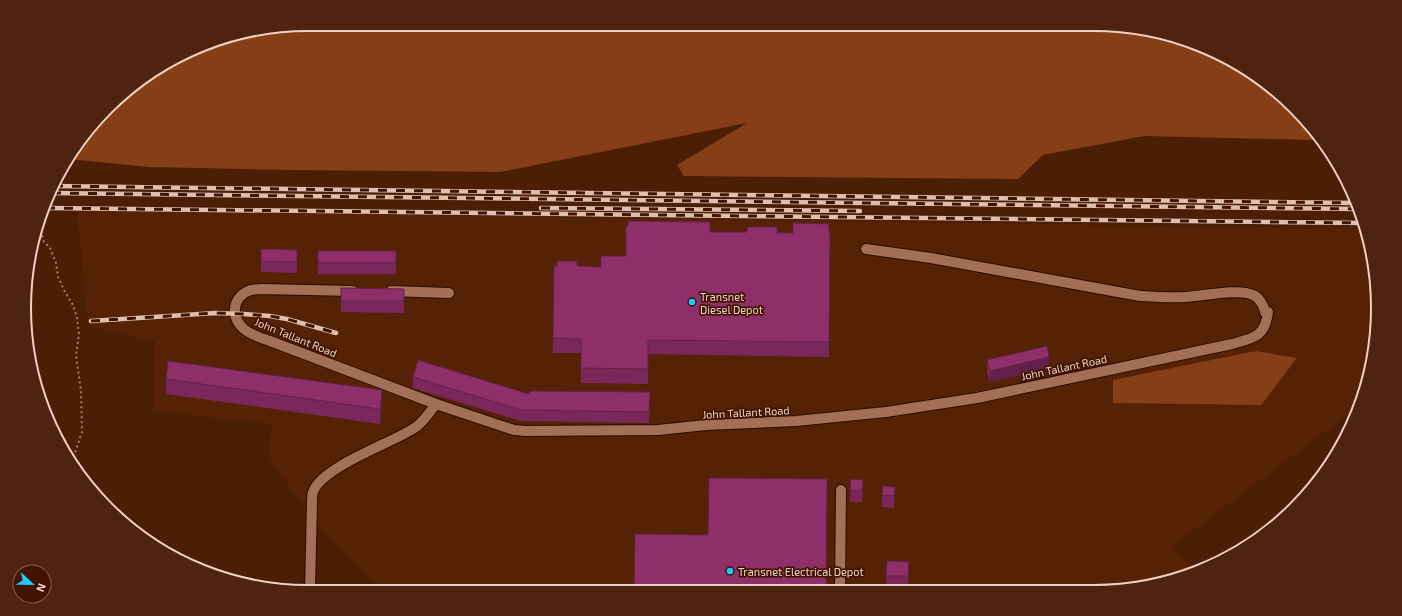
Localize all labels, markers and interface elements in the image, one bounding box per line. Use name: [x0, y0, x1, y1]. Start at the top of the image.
place label: Transnet Diesel Depot: [700, 290, 763, 316]
marker: Transnet Diesel Depot: [687, 297, 697, 307]
street label: John Tallant Road: [253, 315, 339, 359]
street label: John Tallant Road: [1020, 352, 1108, 382]
street label: John Tallant Road: [702, 403, 790, 421]
north arrow: [12, 564, 52, 604]
place label: Transnet Electrical Depot: [738, 565, 864, 578]
marker: Transnet Electrical Depot: [725, 566, 735, 576]
text: N: [34, 582, 49, 594]

